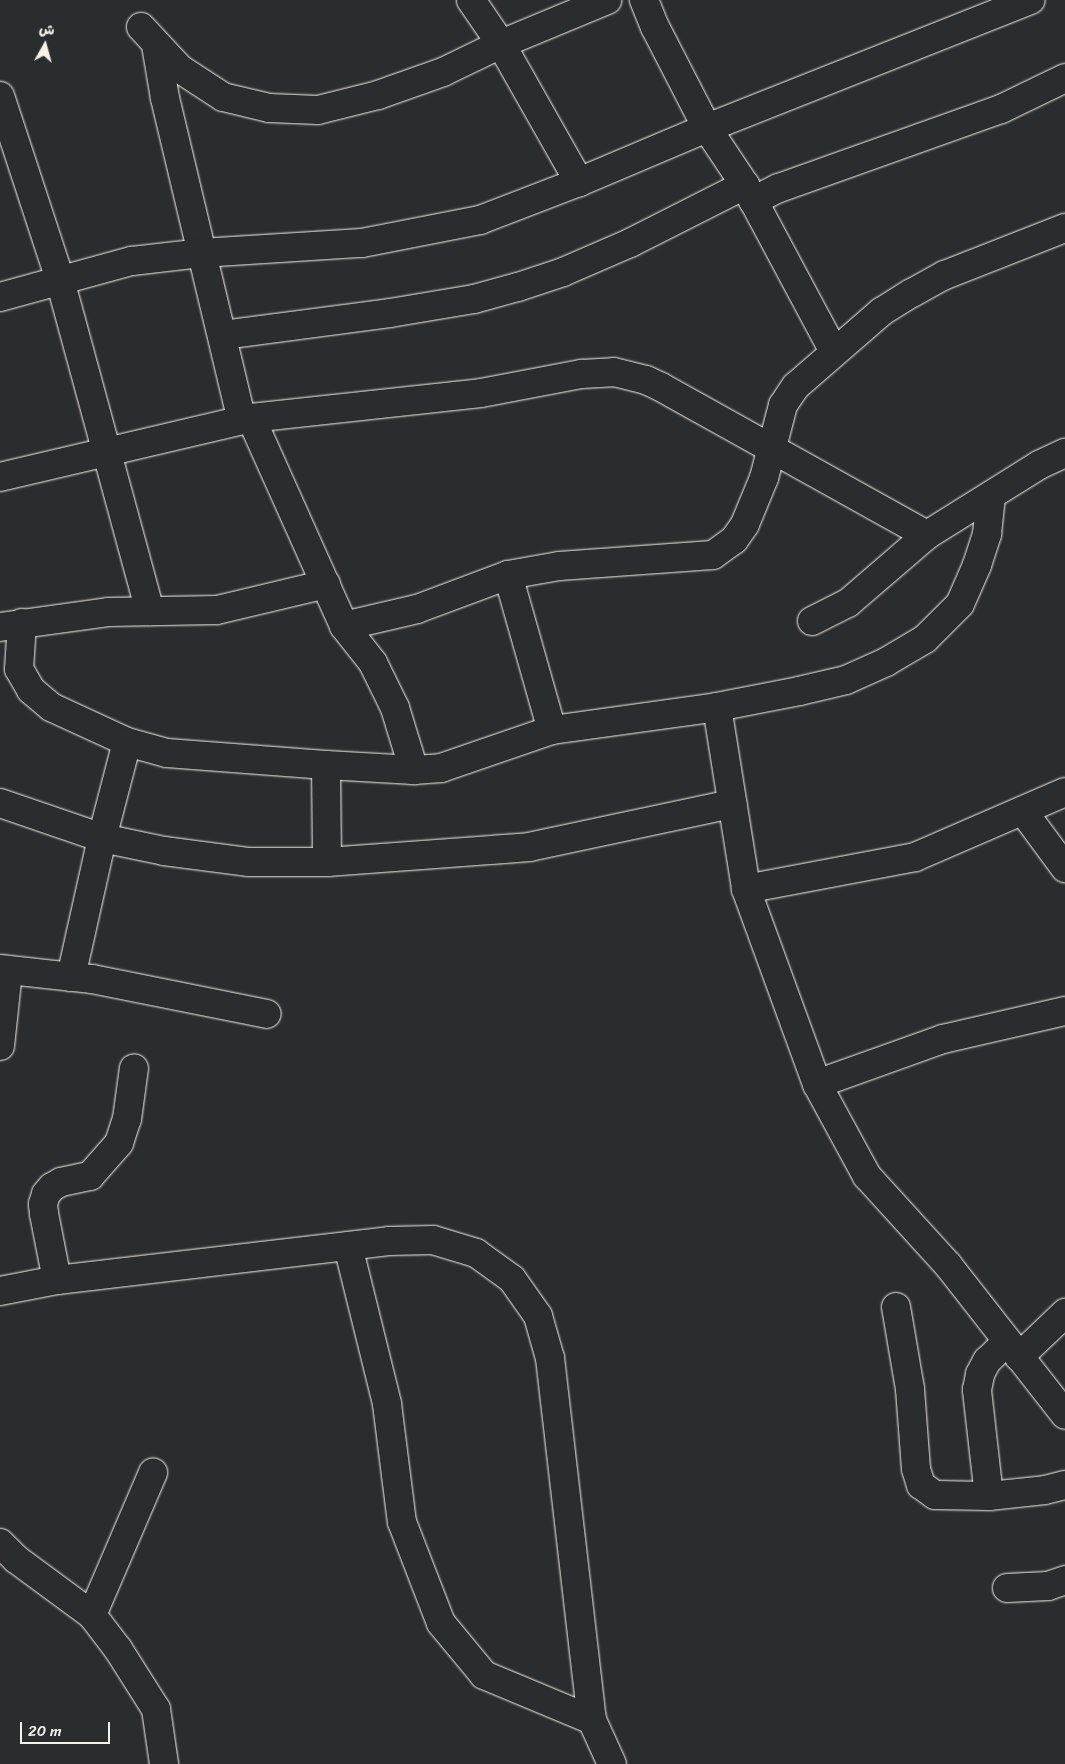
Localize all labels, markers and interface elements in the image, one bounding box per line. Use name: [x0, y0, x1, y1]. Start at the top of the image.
text: ش: [38, 16, 56, 43]
north arrow: [20, 20, 70, 70]
scale bar: [22, 1712, 112, 1744]
text: 20 m: [28, 1718, 62, 1744]

